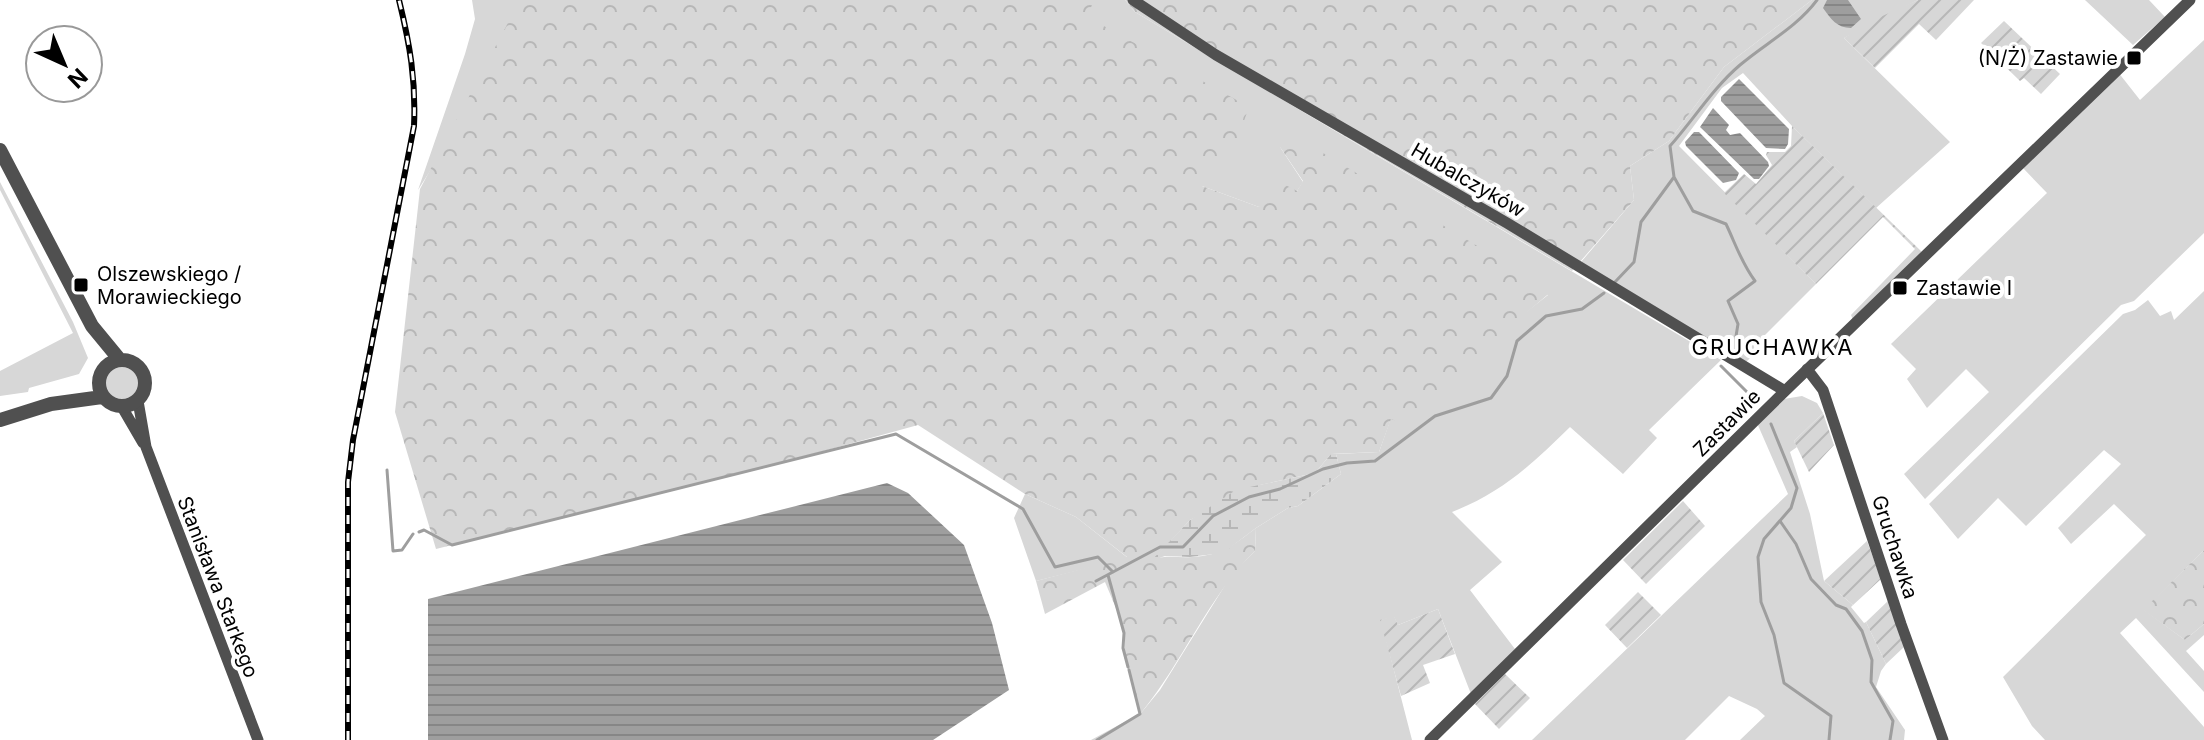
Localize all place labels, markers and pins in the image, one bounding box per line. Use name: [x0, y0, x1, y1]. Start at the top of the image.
place label: (N/Ż) Zastawie: [1978, 45, 2118, 70]
marker: (N/Ż) Zastawie: [2125, 49, 2143, 67]
place label: Olszewskiego / Morawieckiego: [97, 262, 242, 309]
marker: Olszewskiego / Morawieckiego: [72, 276, 90, 294]
place label: Zastawie I: [1916, 276, 2012, 300]
marker: Zastawie I: [1891, 279, 1909, 297]

